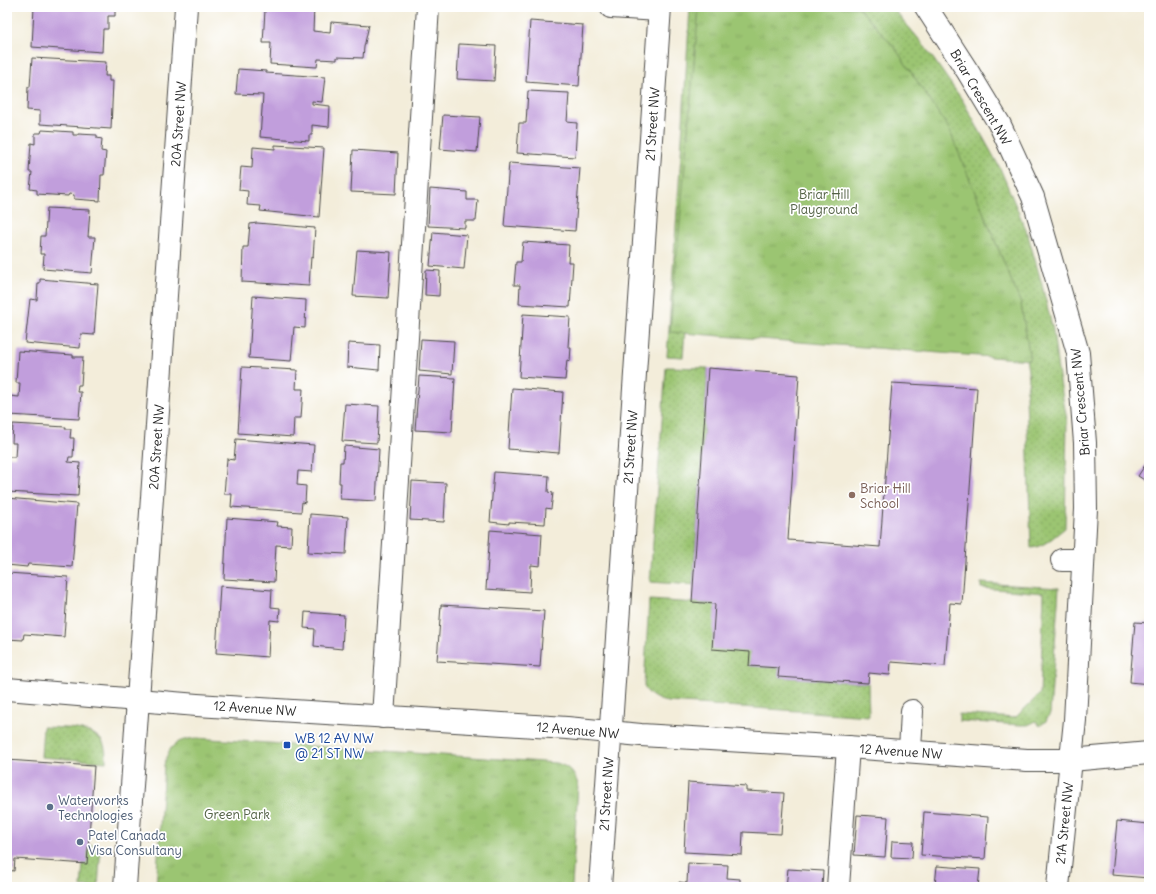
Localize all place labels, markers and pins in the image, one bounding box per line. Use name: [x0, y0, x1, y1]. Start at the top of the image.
place label: Briar Hill School: [860, 480, 911, 512]
marker: Briar Hill School: [847, 490, 857, 500]
place label: WB 12 AV NW @ 21 ST NW: [295, 730, 374, 762]
marker: WB 12 AV NW @ 21 ST NW: [282, 740, 292, 750]
place label: Waterworks Technologies: [58, 792, 133, 824]
marker: Waterworks Technologies: [45, 802, 55, 812]
place label: Patel Canada Visa Consultany: [88, 827, 182, 859]
marker: Patel Canada Visa Consultany: [75, 837, 85, 847]

